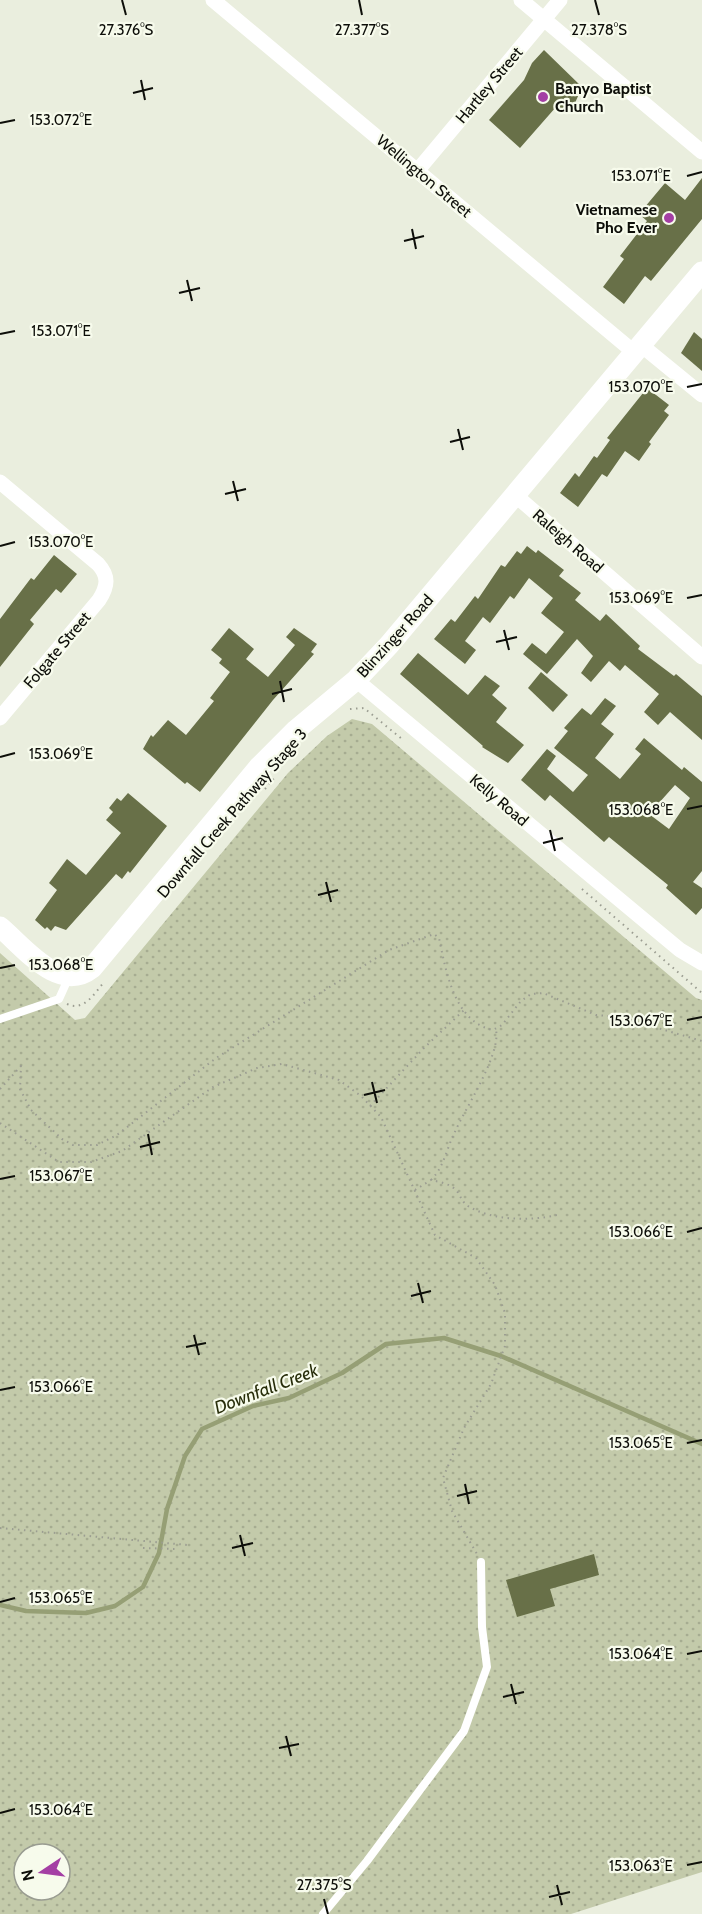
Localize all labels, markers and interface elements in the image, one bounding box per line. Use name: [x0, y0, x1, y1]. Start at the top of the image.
text: 27.376°S: [99, 21, 154, 39]
text: 27.377°S: [335, 21, 389, 39]
text: 27.378°S: [571, 21, 627, 39]
street label: Hartley Street: [452, 42, 527, 127]
place label: Banyo Baptist Church: [555, 79, 652, 116]
marker: Banyo Baptist Church: [536, 90, 550, 104]
text: 153.072°E: [30, 111, 92, 129]
street label: Wellington Street: [373, 131, 476, 222]
text: 153.071°E: [611, 167, 671, 185]
place label: Vietnamese Pho Ever: [576, 200, 658, 237]
marker: Vietnamese Pho Ever: [662, 211, 676, 225]
text: 153.071°E: [31, 322, 91, 340]
text: 153.070°E: [609, 378, 673, 396]
street label: Raleigh Road: [529, 505, 607, 577]
text: 153.070°E: [29, 533, 93, 551]
text: 153.069°E: [609, 589, 673, 607]
street label: Blinzinger Road: [353, 591, 437, 681]
street label: Folgate Street: [20, 607, 95, 692]
street label: Downfall Creek Pathway Stage 3: [153, 724, 311, 902]
text: 153.069°E: [29, 745, 93, 763]
street label: Kelly Road: [466, 770, 532, 830]
text: 153.068°E: [609, 801, 673, 819]
text: 153.068°E: [29, 956, 93, 974]
text: 153.067°E: [609, 1012, 673, 1030]
text: 153.067°E: [29, 1167, 93, 1185]
text: 153.066°E: [609, 1223, 673, 1241]
water label: Downfall Creek: [211, 1359, 322, 1419]
text: 153.066°E: [29, 1378, 93, 1396]
text: 153.065°E: [609, 1434, 673, 1452]
text: 153.065°E: [29, 1589, 93, 1607]
text: 153.064°E: [609, 1645, 673, 1663]
text: 153.064°E: [29, 1801, 93, 1819]
north arrow: [12, 1842, 72, 1902]
text: 153.063°E: [609, 1857, 673, 1875]
text: N: [17, 1868, 38, 1883]
text: 27.375°S: [297, 1876, 352, 1894]

